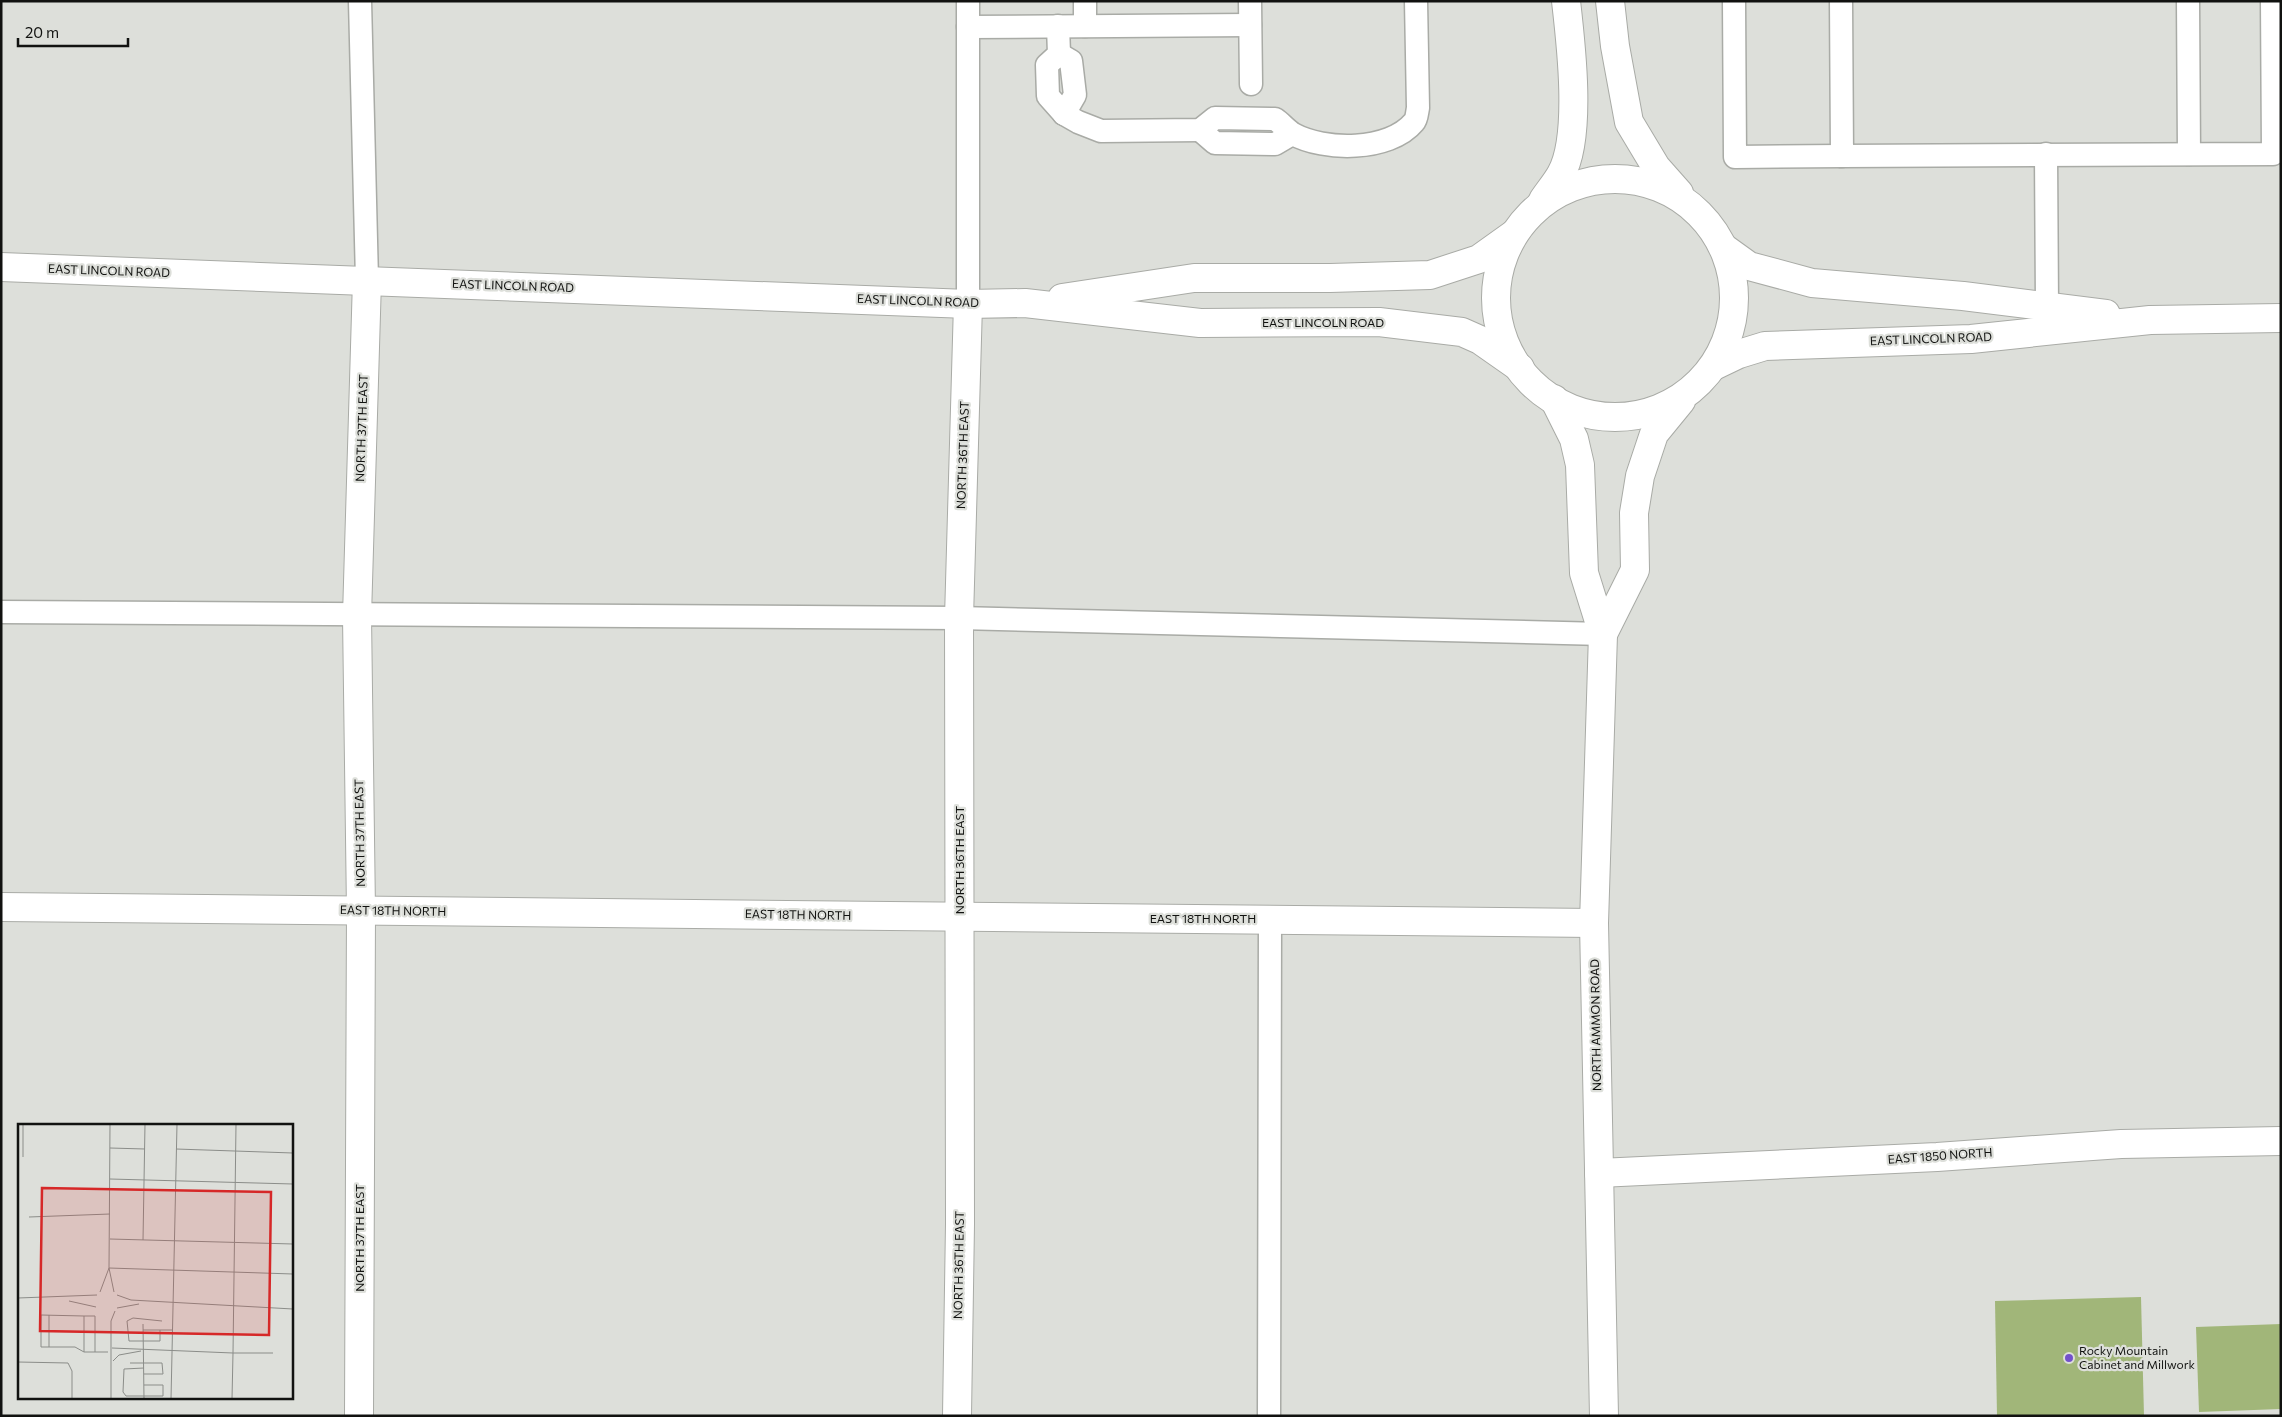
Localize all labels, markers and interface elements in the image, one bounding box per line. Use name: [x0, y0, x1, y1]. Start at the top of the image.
scale bar: [18, 15, 128, 47]
text: 20 m: [25, 23, 59, 41]
street label: EAST LINCOLN ROAD: [48, 261, 171, 279]
street label: EAST LINCOLN ROAD: [452, 276, 575, 294]
street label: EAST LINCOLN ROAD: [857, 291, 980, 309]
street label: EAST LINCOLN ROAD: [1262, 315, 1384, 329]
street label: EAST LINCOLN ROAD: [1870, 329, 1992, 347]
street label: NORTH 37TH EAST: [352, 374, 370, 482]
street label: NORTH 36TH EAST: [953, 400, 971, 509]
street label: NORTH 37TH EAST: [351, 779, 367, 887]
street label: NORTH 36TH EAST: [952, 806, 966, 914]
street label: EAST 18TH NORTH: [340, 902, 446, 918]
street label: EAST 18TH NORTH: [745, 906, 851, 922]
street label: EAST 18TH NORTH: [1150, 911, 1256, 925]
street label: NORTH AMMON ROAD: [1587, 959, 1603, 1091]
inset map: [18, 1124, 292, 1400]
street label: EAST 1850 NORTH: [1887, 1144, 1993, 1166]
street label: NORTH 37TH EAST: [352, 1184, 366, 1292]
street label: NORTH 36TH EAST: [950, 1210, 966, 1319]
place label: Rocky Mountain Cabinet and Millwork: [2079, 1343, 2195, 1371]
marker: Rocky Mountain Cabinet and Millwork: [2063, 1352, 2075, 1364]

